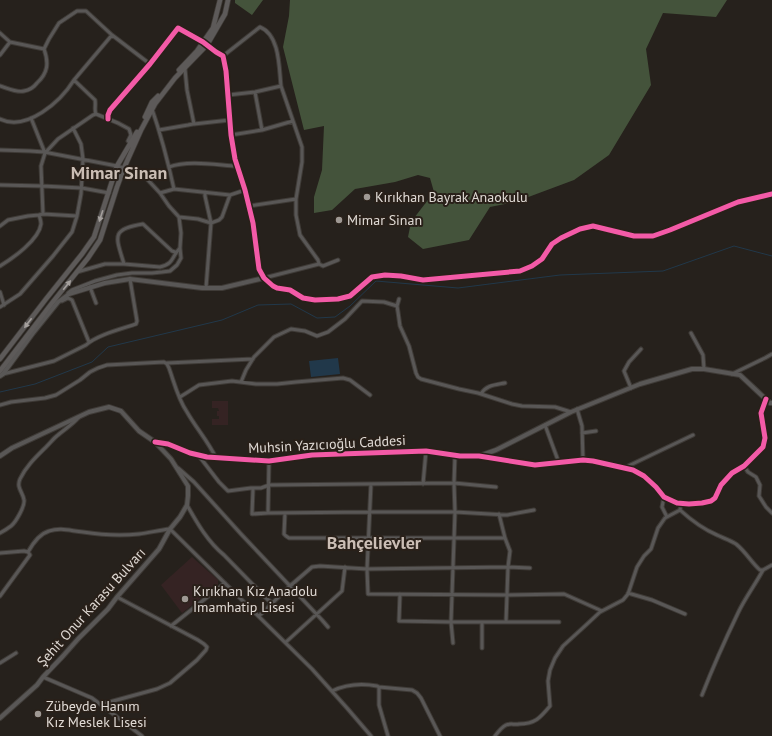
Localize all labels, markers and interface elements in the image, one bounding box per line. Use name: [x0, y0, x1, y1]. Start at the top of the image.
district label: Mimar Sinan: [71, 161, 167, 184]
place label: Kırıkhan Bayrak Anaokulu: [375, 188, 528, 206]
marker: Kırıkhan Bayrak Anaokulu: [362, 192, 372, 202]
one-way arrow: [98, 211, 104, 223]
place label: Mimar Sinan: [347, 211, 422, 229]
marker: Mimar Sinan: [334, 215, 344, 225]
one-way arrow: [62, 279, 71, 290]
one-way arrow: [24, 317, 32, 328]
street label: Muhsin Yazıcıoğlu Caddesi: [248, 431, 406, 457]
district label: Bahçelievler: [327, 531, 422, 554]
street label: Şehit Onur Karasu Bulvarı: [33, 544, 149, 670]
place label: Kırıkhan Kız Anadolu İmamhatip Lisesi: [193, 582, 317, 616]
marker: Kırıkhan Kız Anadolu İmamhatip Lisesi: [180, 594, 190, 604]
place label: Zübeyde Hanım Kız Meslek Lisesi: [46, 697, 147, 731]
marker: Zübeyde Hanım Kız Meslek Lisesi: [33, 709, 43, 719]

